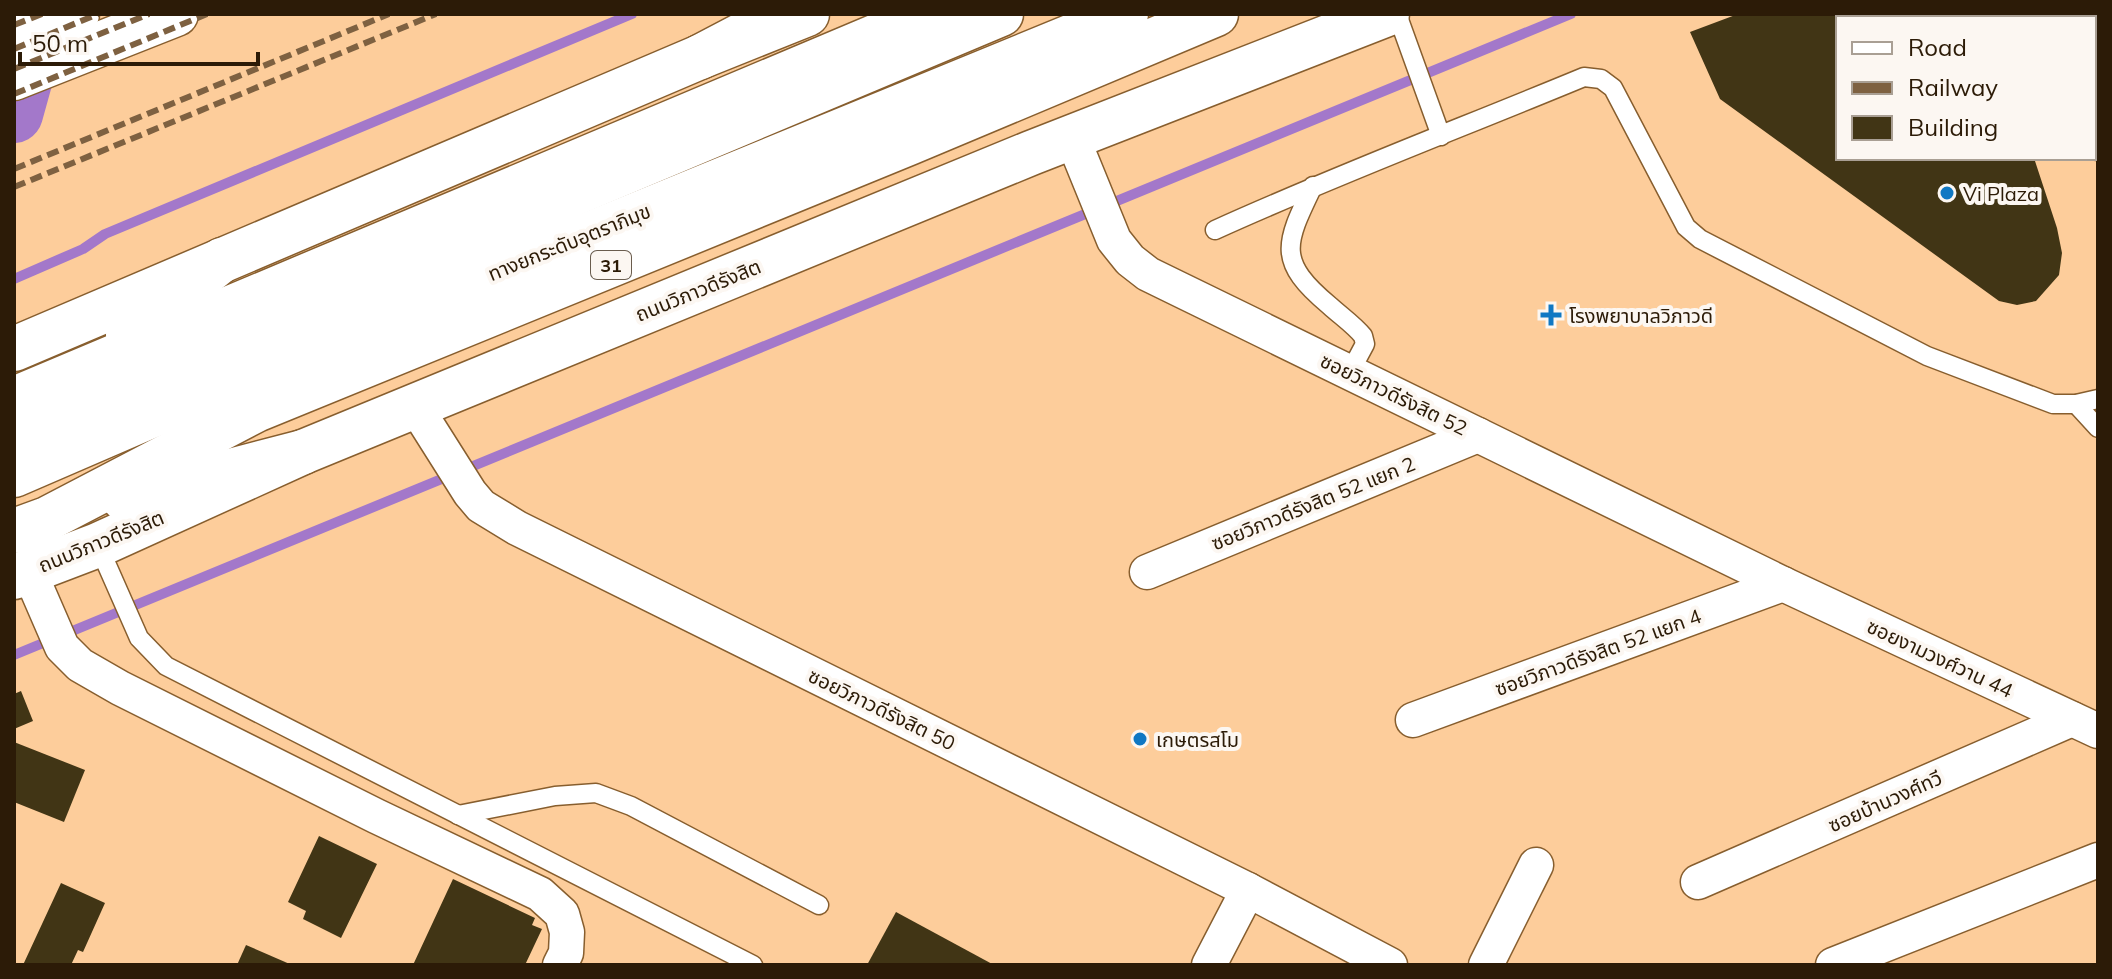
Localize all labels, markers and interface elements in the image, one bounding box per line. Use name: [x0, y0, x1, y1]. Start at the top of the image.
scale bar: [20, 16, 258, 66]
legend: [1836, 16, 2096, 160]
text: 50 m: [32, 28, 88, 58]
text: Road: [1908, 32, 1967, 62]
text: Railway: [1908, 72, 1998, 102]
text: Building: [1908, 112, 1998, 142]
place label: Vi Plaza: [1963, 181, 2039, 206]
marker: Vi Plaza: [1938, 184, 1956, 202]
street label: ทางยกระดับอุตราภิมุข: [484, 198, 654, 286]
road number: 31: [591, 251, 631, 279]
street label: ถนนวิภาวดีรังสิต: [631, 253, 765, 327]
place label: โรงพยาบาลวิภาวดี: [1569, 303, 1713, 328]
marker: โรงพยาบาลวิภาวดี: [1540, 304, 1562, 326]
street label: ซอยวิภาวดีรังสิต 52: [1316, 348, 1472, 440]
street label: ซอยวิภาวดีรังสิต 52 แยก 2: [1207, 451, 1419, 555]
street label: ถนนวิภาวดีรังสิต: [34, 504, 168, 578]
street label: ซอยวิภาวดีรังสิต 52 แยก 4: [1491, 603, 1705, 701]
street label: ซอยงามวงศ์วาน 44: [1863, 613, 2017, 703]
street label: ซอยวิภาวดีรังสิต 50: [804, 663, 960, 755]
place label: เกษตรสโม: [1156, 727, 1239, 752]
marker: เกษตรสโม: [1131, 730, 1149, 748]
street label: ซอยบ้านวงศ์ทวี: [1824, 765, 1946, 837]

